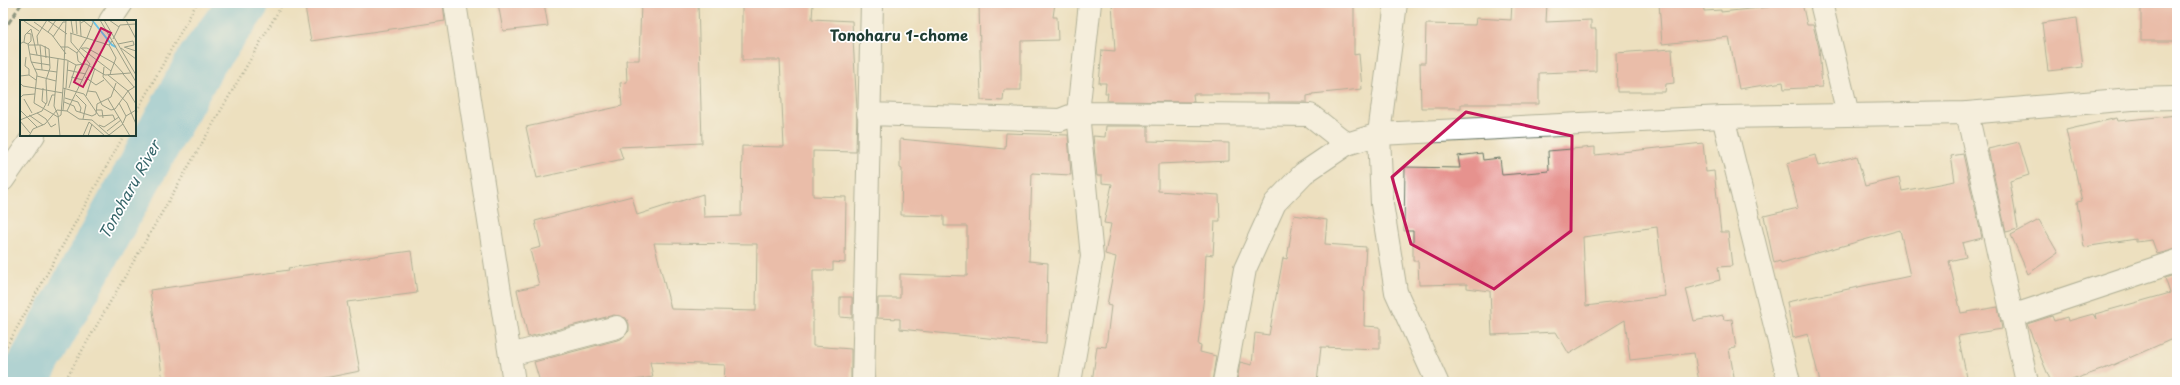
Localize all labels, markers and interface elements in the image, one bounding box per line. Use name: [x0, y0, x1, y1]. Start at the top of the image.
inset map: [20, 20, 136, 136]
district label: Tonoharu 1-chome: [830, 23, 968, 46]
water label: Tonoharu River: [92, 134, 166, 243]

